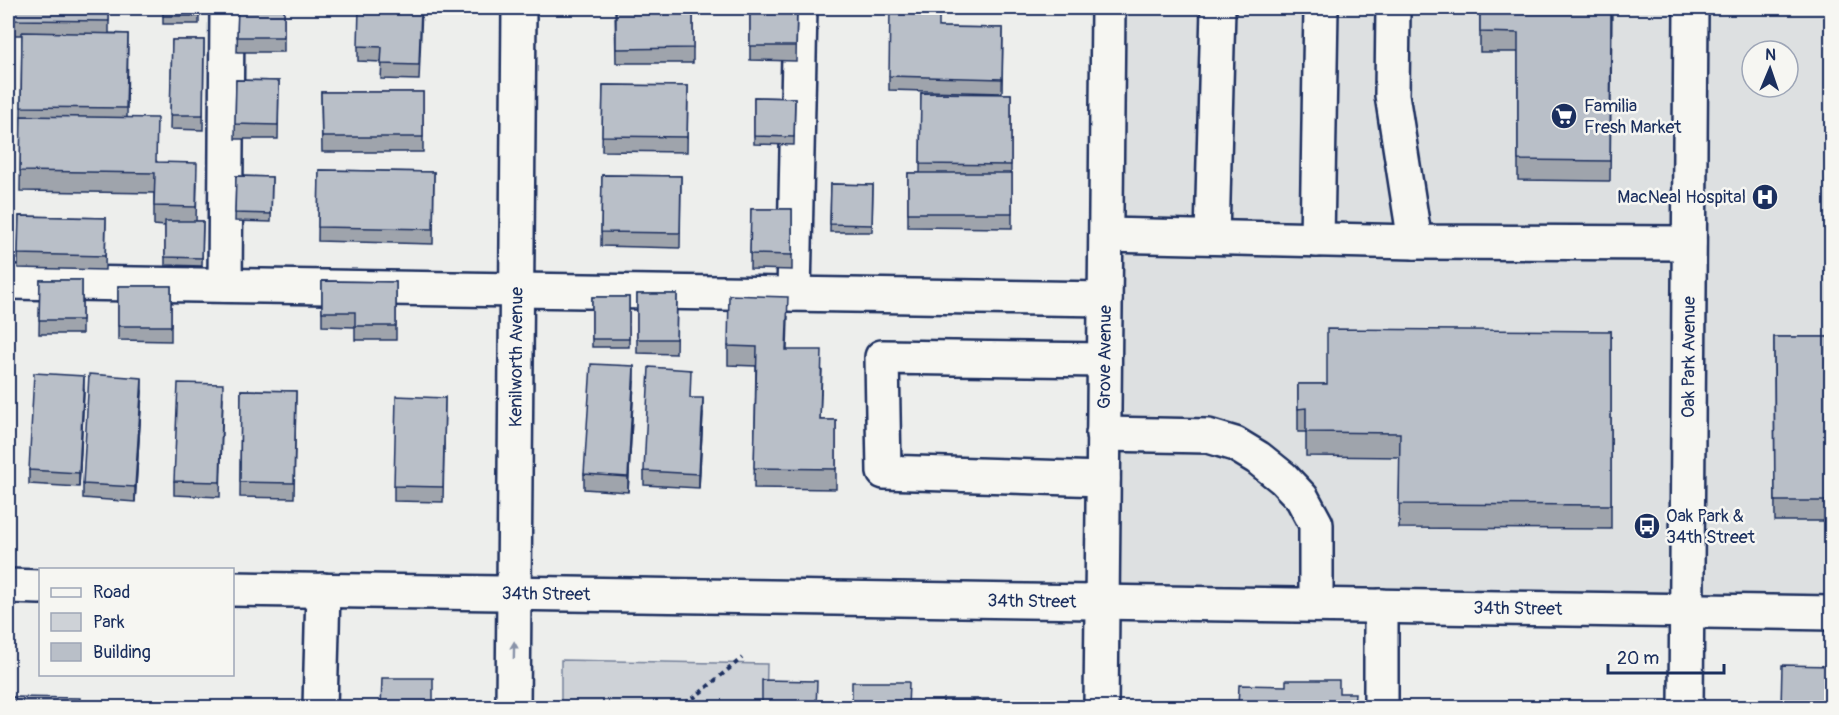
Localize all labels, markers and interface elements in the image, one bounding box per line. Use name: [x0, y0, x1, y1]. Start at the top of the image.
north arrow: [1740, 39, 1800, 99]
text: N: [1765, 45, 1776, 65]
place label: Familia Fresh Market: [1584, 95, 1682, 139]
supermarket icon: Familia Fresh Market: [1549, 101, 1579, 131]
hospital icon: MacNeal Hospital: [1750, 182, 1780, 212]
place label: MacNeal Hospital: [1617, 186, 1746, 209]
street label: Kenilworth Avenue: [504, 287, 528, 427]
street label: Oak Park Avenue: [1677, 296, 1700, 418]
street label: Grove Avenue: [1092, 305, 1117, 409]
place label: Oak Park & 34th Street: [1666, 505, 1756, 549]
bus stop icon: Oak Park & 34th Street: [1632, 511, 1662, 541]
legend: [39, 568, 234, 676]
text: Road: [93, 581, 130, 604]
street label: 34th Street: [501, 582, 591, 606]
street label: 34th Street: [987, 589, 1077, 613]
street label: 34th Street: [1473, 596, 1563, 620]
text: Park: [93, 611, 125, 634]
scale bar: [1608, 637, 1724, 675]
text: Building: [93, 641, 151, 664]
one-way arrow: [509, 641, 519, 660]
text: 20 m: [1617, 647, 1659, 670]

